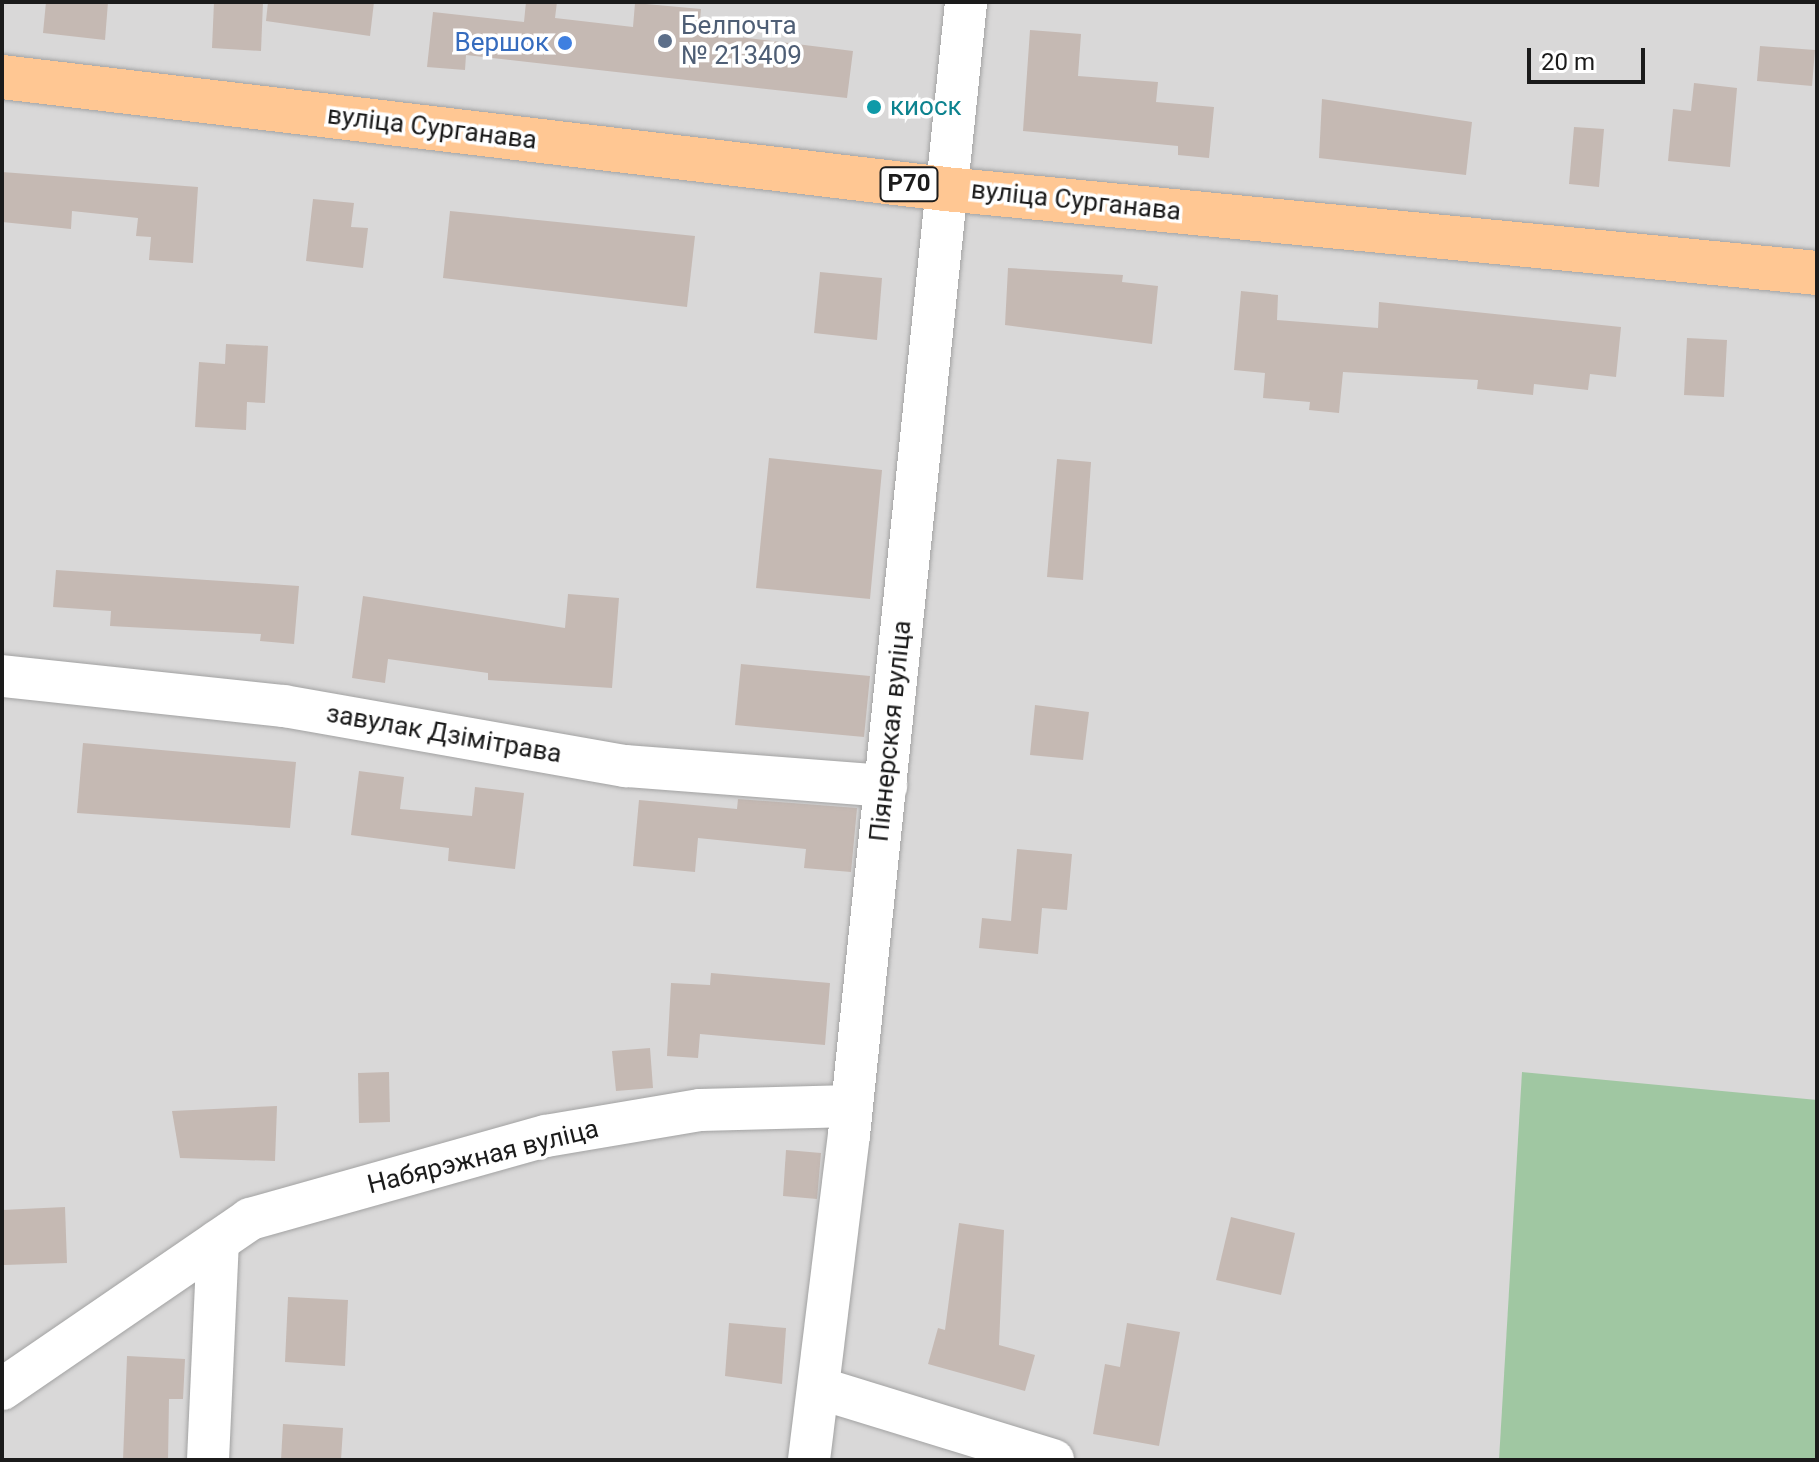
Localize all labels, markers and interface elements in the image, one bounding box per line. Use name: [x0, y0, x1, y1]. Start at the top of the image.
place label: Белпочта № 213409: [681, 10, 802, 72]
place label: Вершок: [454, 27, 549, 59]
marker: Белпочта № 213409: [656, 32, 674, 50]
scale bar: [1531, 32, 1649, 82]
marker: Вершок: [556, 34, 574, 52]
text: 20 m: [1541, 48, 1595, 76]
place label: киоск: [890, 91, 962, 123]
marker: киоск: [865, 98, 883, 116]
street label: вуліца Сурганава: [325, 100, 539, 156]
road number: Р70: [879, 164, 939, 204]
street label: вуліца Сурганава: [969, 174, 1183, 228]
street label: Піянерская вуліца: [864, 619, 918, 843]
street label: завулак Дзімітрава: [324, 698, 564, 770]
street label: Набярэжная вуліца: [364, 1113, 602, 1201]

